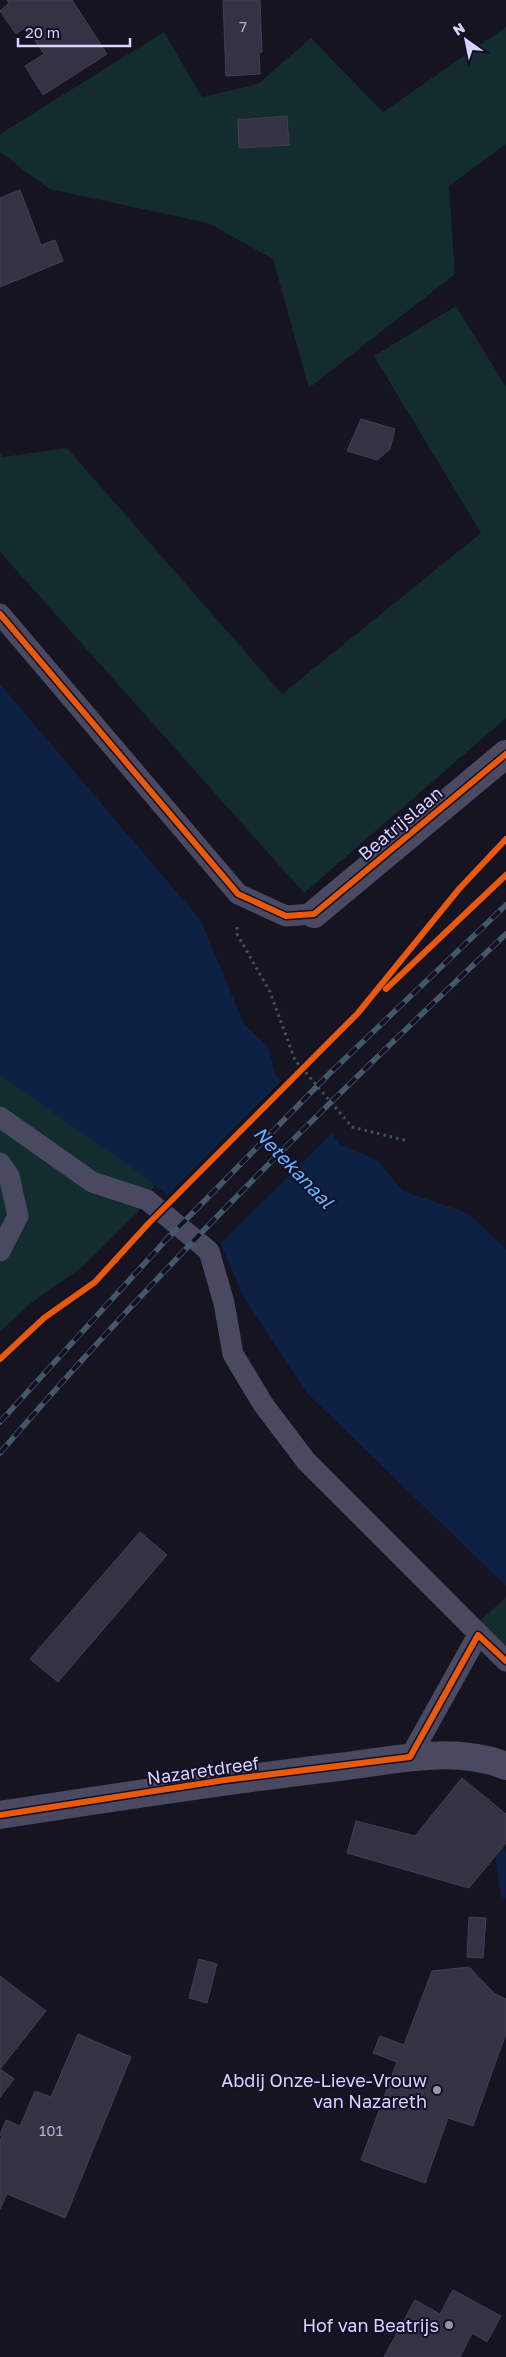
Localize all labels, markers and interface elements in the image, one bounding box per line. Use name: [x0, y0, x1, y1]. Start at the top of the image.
scale bar: [18, 15, 130, 47]
north arrow: [441, 15, 491, 65]
house number: 7: [239, 17, 247, 35]
text: N: [450, 19, 468, 39]
text: 20 m: [25, 23, 60, 41]
street label: Beatrijslaan: [353, 781, 447, 865]
water label: Netekanaal: [249, 1121, 339, 1213]
street label: Nazaretdreef: [146, 1751, 261, 1789]
place label: Abdij Onze-Lieve-Vrouw van Nazareth: [221, 2069, 427, 2112]
marker: Abdij Onze-Lieve-Vrouw van Nazareth: [431, 2084, 443, 2096]
house number: 101: [39, 2121, 63, 2139]
place label: Hof van Beatrijs: [302, 2314, 439, 2336]
marker: Hof van Beatrijs: [443, 2319, 455, 2331]

